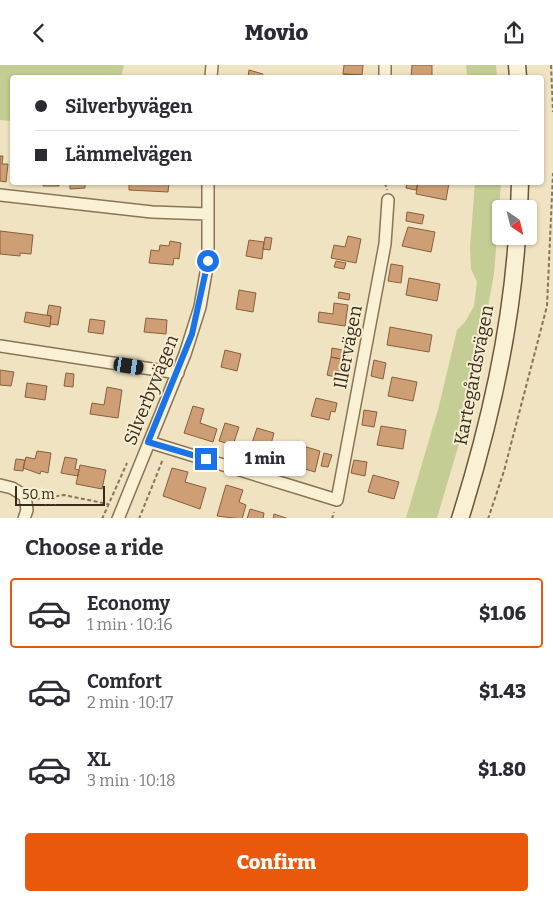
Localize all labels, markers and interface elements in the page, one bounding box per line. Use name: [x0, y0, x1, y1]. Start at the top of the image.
icon: back: [25, 19, 53, 47]
text: Movio: [245, 19, 308, 46]
icon: share: [500, 19, 528, 47]
text: Silverbyvägen: [65, 95, 192, 118]
text: Lämmelvägen: [65, 143, 192, 166]
north arrow: [492, 200, 538, 245]
map controls: [492, 200, 537, 245]
route start: [197, 250, 219, 272]
street label: Illervägen: [329, 303, 367, 391]
street label: Kartegårdsvägen: [450, 303, 498, 447]
street label: Silverbyvägen: [119, 331, 183, 448]
car: [113, 356, 144, 376]
callout: 1 min: [224, 441, 306, 477]
route end: [195, 448, 217, 470]
text: 1 min: [245, 449, 285, 468]
scale bar: [15, 483, 105, 507]
text: 50 m: [22, 486, 55, 503]
text: Choose a ride: [25, 534, 164, 561]
icon: car: [27, 591, 72, 636]
text: Economy: [87, 592, 170, 615]
text: $1.06: [479, 602, 526, 625]
text: 1 min · 10:16: [87, 615, 173, 634]
icon: car: [27, 669, 72, 714]
text: Comfort: [87, 670, 162, 693]
text: $1.43: [479, 680, 526, 703]
text: 2 min · 10:17: [87, 693, 173, 712]
icon: car: [27, 747, 72, 792]
text: XL: [87, 748, 111, 771]
text: $1.80: [478, 758, 526, 781]
text: 3 min · 10:18: [87, 771, 176, 790]
button: Confirm: [25, 833, 528, 891]

